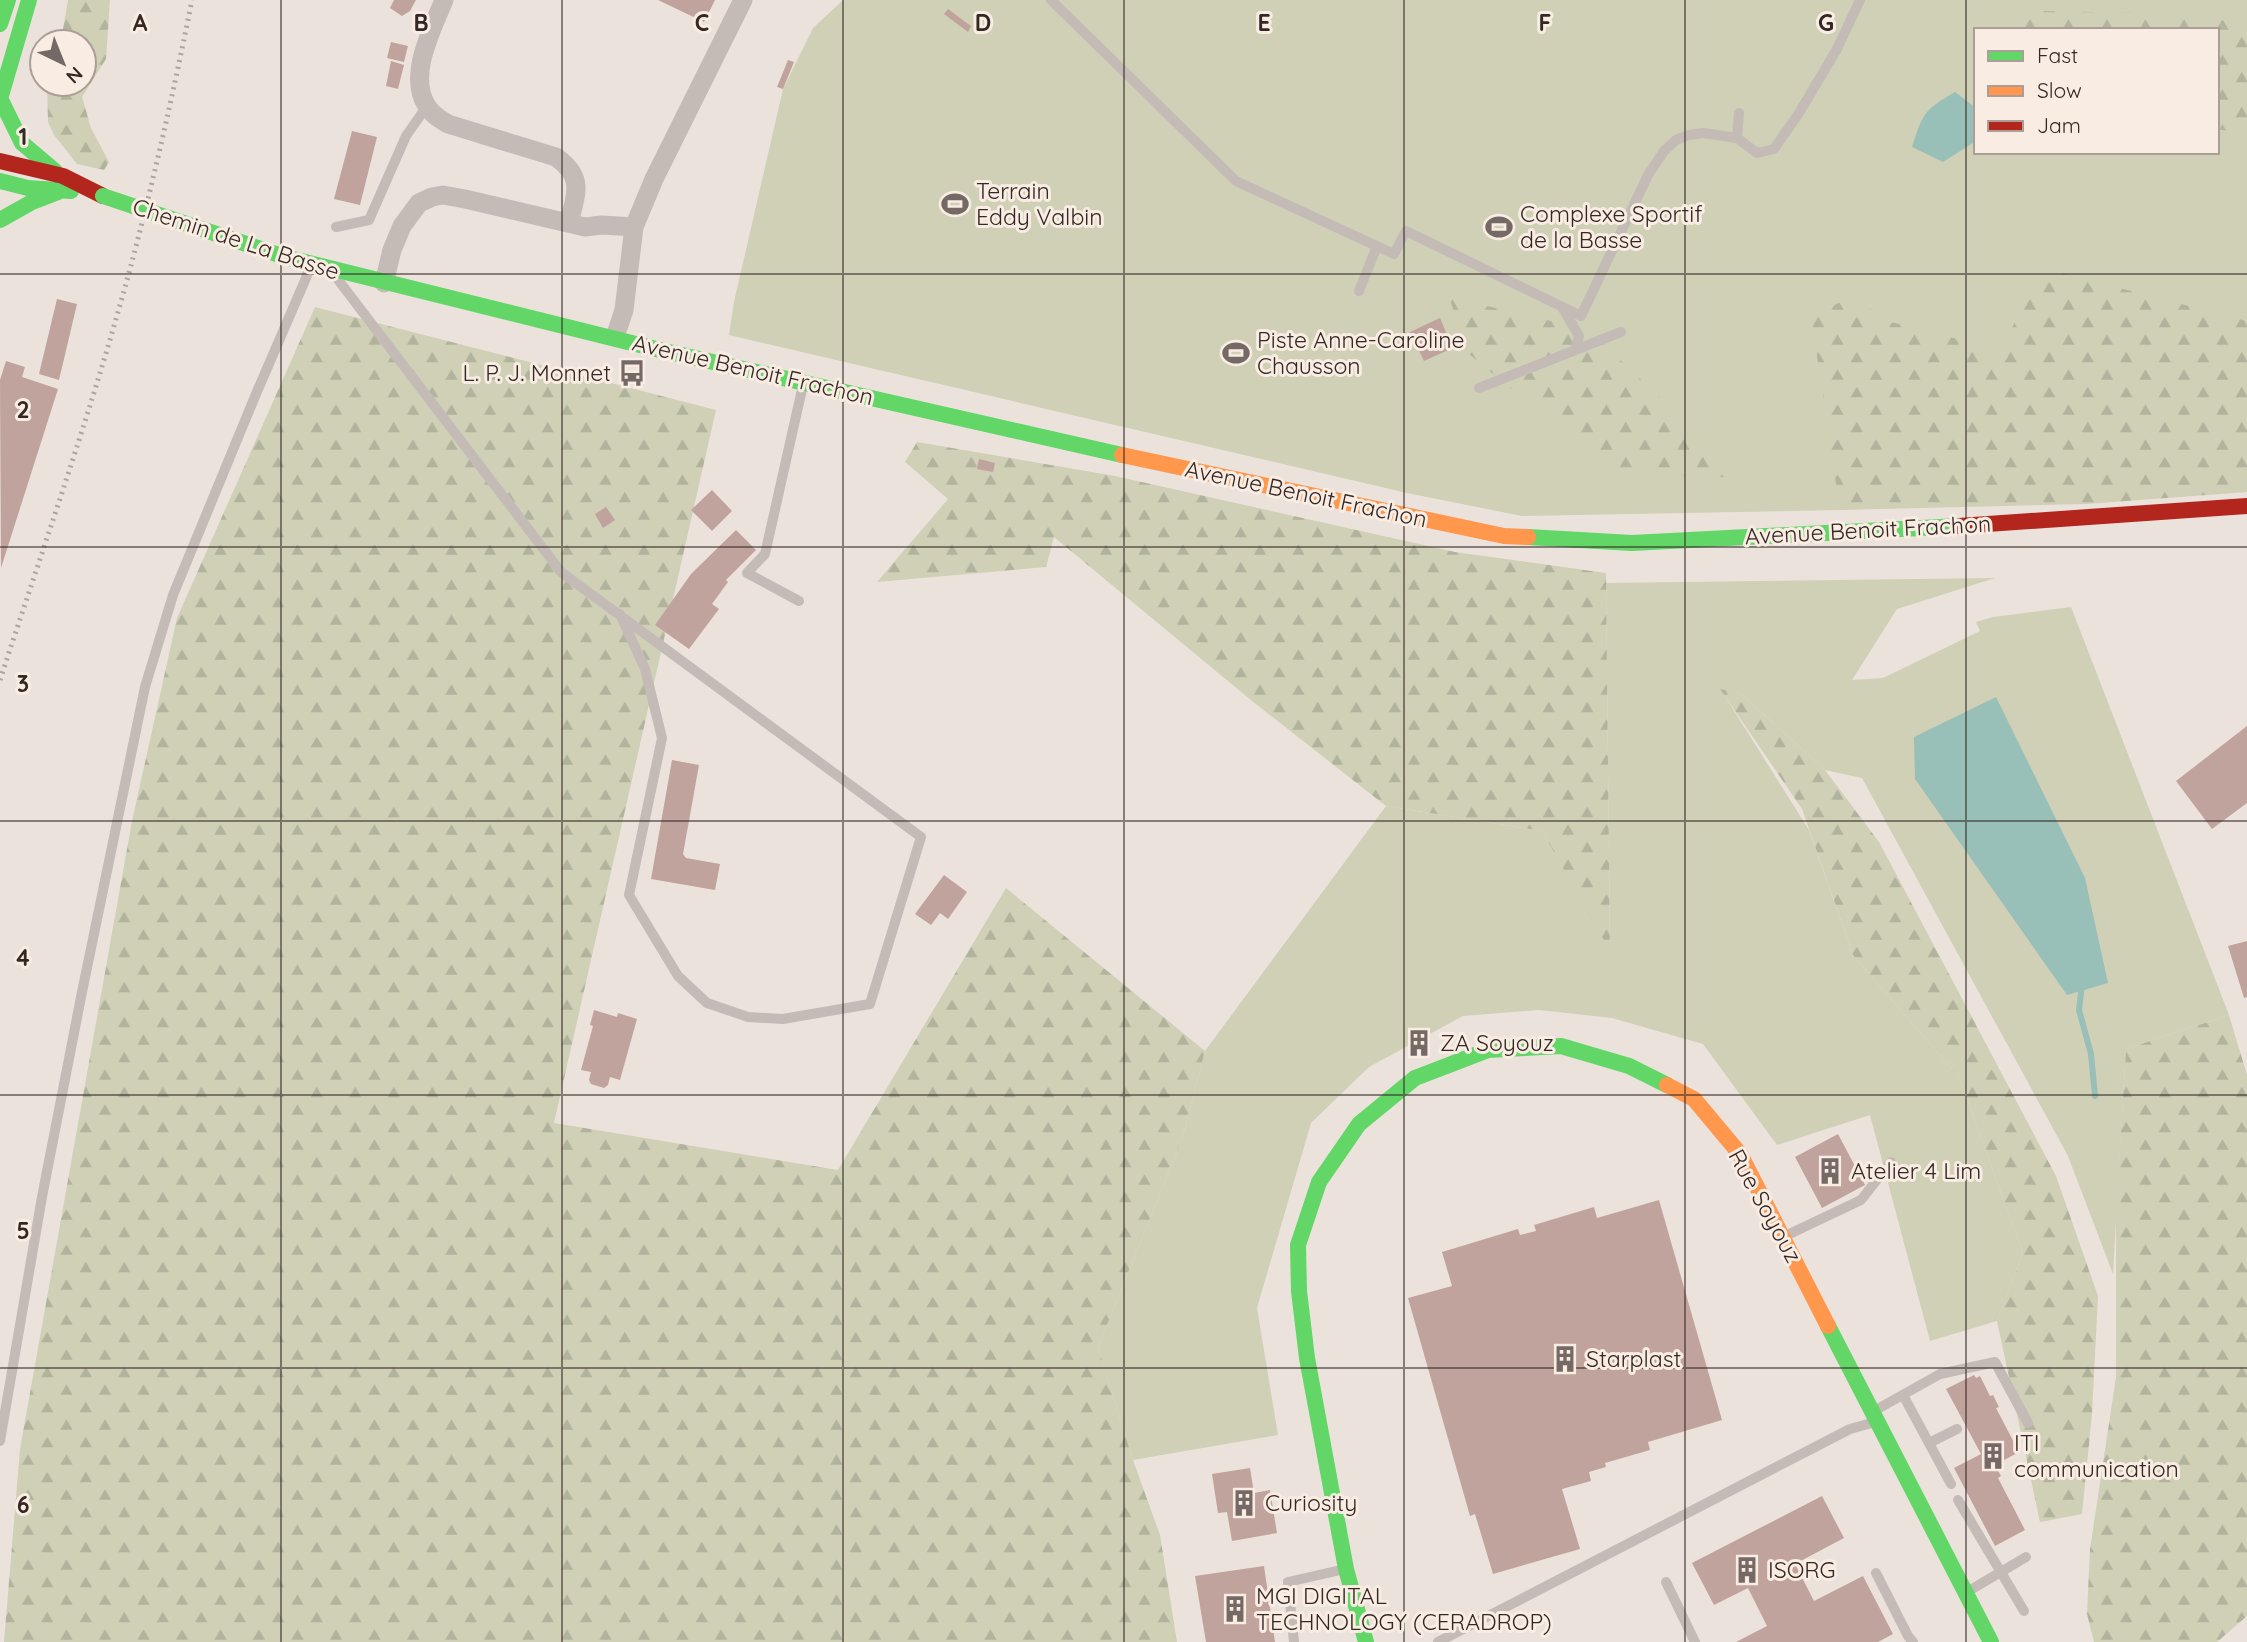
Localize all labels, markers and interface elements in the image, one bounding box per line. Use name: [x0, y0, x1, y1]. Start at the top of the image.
text: A: [133, 8, 148, 37]
text: B: [413, 8, 429, 37]
text: C: [695, 8, 709, 37]
text: D: [975, 8, 991, 37]
text: E: [1257, 8, 1271, 37]
text: F: [1539, 8, 1551, 37]
text: G: [1818, 8, 1834, 37]
north arrow: [28, 28, 98, 98]
legend: [1974, 28, 2219, 154]
text: Fast: [2037, 42, 2078, 68]
text: N: [61, 62, 88, 89]
text: Slow: [2037, 77, 2082, 103]
text: Jam: [2037, 112, 2081, 138]
text: 1: [19, 122, 27, 151]
place label: Terrain Eddy Valbin: [976, 176, 1103, 231]
sports icon: Terrain Eddy Valbin: [940, 189, 970, 219]
street label: Chemin de La Basse: [129, 191, 343, 286]
place label: Complexe Sportif de la Basse: [1520, 199, 1702, 254]
sports icon: Complexe Sportif de la Basse: [1484, 212, 1514, 242]
place label: Piste Anne-Caroline Chausson: [1257, 325, 1465, 380]
street label: Avenue Benoit Frachon: [630, 328, 876, 411]
sports icon: Piste Anne-Caroline Chausson: [1221, 338, 1251, 368]
place label: L. P. J. Monnet: [463, 358, 611, 387]
bus stop icon: L. P. J. Monnet: [617, 358, 647, 388]
text: 2: [16, 395, 30, 424]
street label: Avenue Benoit Frachon: [1183, 454, 1430, 533]
street label: Avenue Benoit Frachon: [1744, 509, 1992, 550]
text: 3: [17, 669, 29, 698]
text: 4: [16, 943, 30, 972]
building icon: ZA Soyouz: [1404, 1028, 1434, 1058]
place label: ZA Soyouz: [1440, 1028, 1554, 1057]
street label: Rue Soyouz: [1722, 1144, 1808, 1268]
building icon: Atelier 4 Lim: [1815, 1156, 1845, 1186]
place label: Atelier 4 Lim: [1851, 1156, 1981, 1185]
text: 5: [16, 1216, 30, 1245]
building icon: Starplast: [1550, 1344, 1580, 1374]
place label: Starplast: [1586, 1344, 1681, 1373]
place label: ITI communication: [2014, 1428, 2179, 1483]
building icon: ITI communication: [1978, 1441, 2008, 1471]
building icon: Curiosity: [1229, 1488, 1259, 1518]
place label: Curiosity: [1265, 1488, 1357, 1517]
text: 6: [17, 1490, 29, 1519]
building icon: ISORG: [1732, 1555, 1762, 1585]
place label: ISORG: [1768, 1555, 1835, 1584]
place label: MGI DIGITAL TECHNOLOGY (CERADROP): [1256, 1581, 1552, 1636]
building icon: MGI DIGITAL TECHNOLOGY (CERADROP): [1220, 1594, 1250, 1624]

